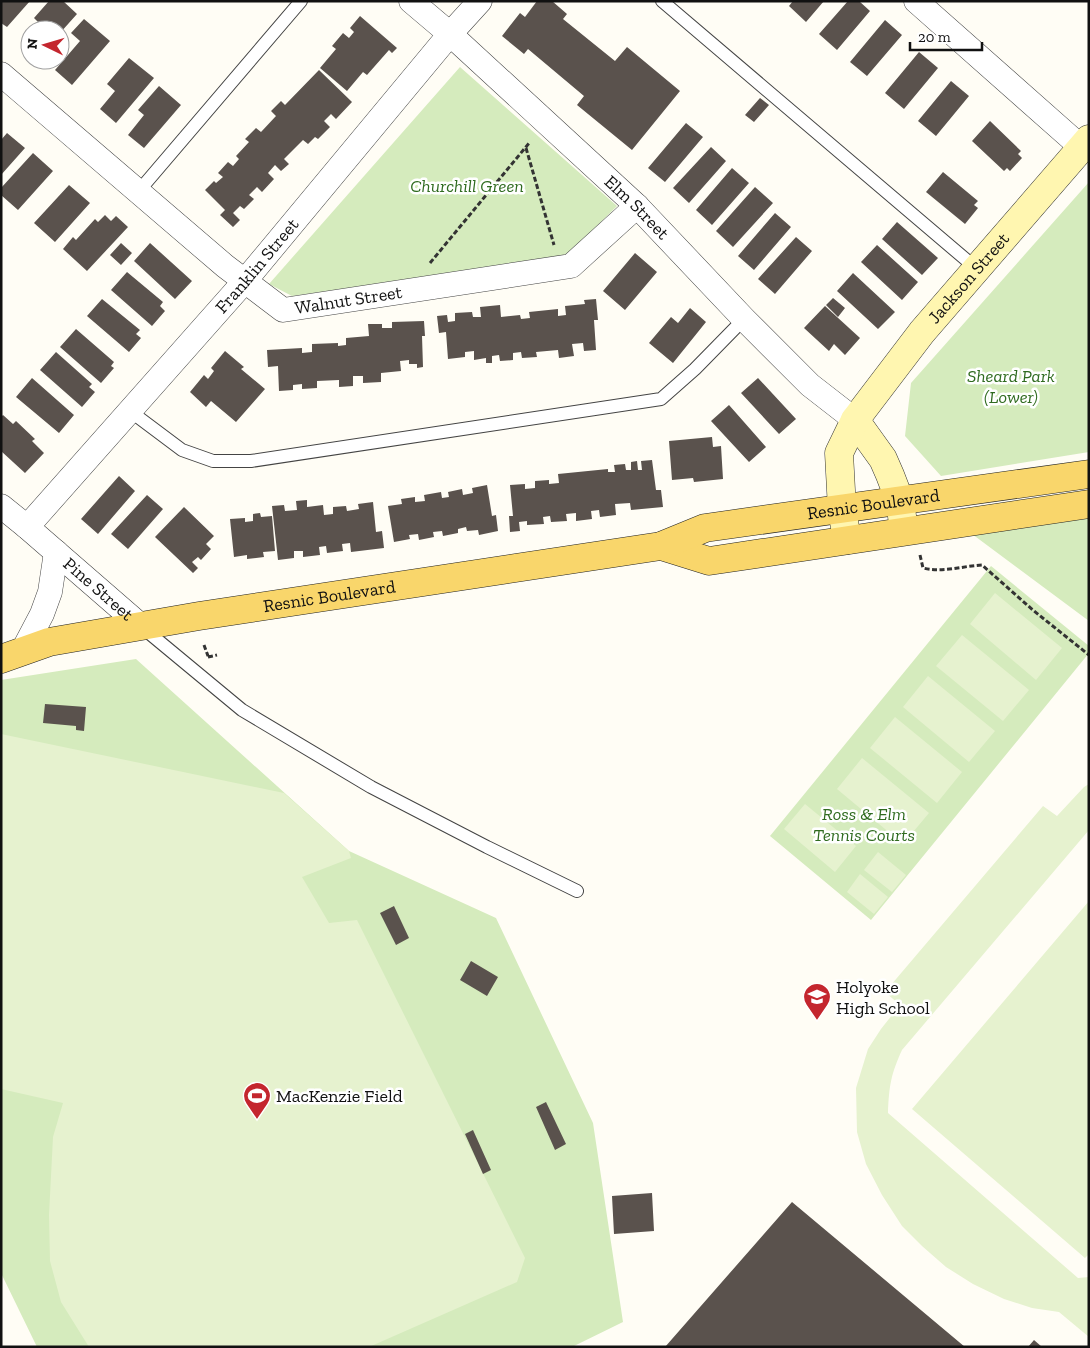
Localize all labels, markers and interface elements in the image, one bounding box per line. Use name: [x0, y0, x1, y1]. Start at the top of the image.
north arrow: [20, 20, 70, 70]
scale bar: [910, 20, 982, 52]
text: 20 m: [918, 28, 951, 46]
text: N: [24, 38, 42, 50]
street label: Elm Street: [600, 171, 674, 244]
park label: Churchill Green: [410, 175, 524, 197]
street label: Franklin Street: [210, 213, 304, 318]
street label: Jackson Street: [923, 228, 1014, 328]
street label: Walnut Street: [293, 281, 404, 319]
park label: Sheard Park (Lower): [967, 365, 1055, 408]
street label: Resnic Boulevard: [806, 484, 941, 525]
street label: Pine Street: [59, 553, 138, 626]
street label: Resnic Boulevard: [262, 575, 397, 617]
park label: Ross & Elm Tennis Courts: [813, 803, 915, 846]
place label: Holyoke High School: [836, 976, 930, 1019]
school or university icon: Holyoke High School: [802, 982, 832, 1021]
sports icon: MacKenzie Field: [242, 1081, 272, 1120]
place label: MacKenzie Field: [276, 1085, 403, 1107]

